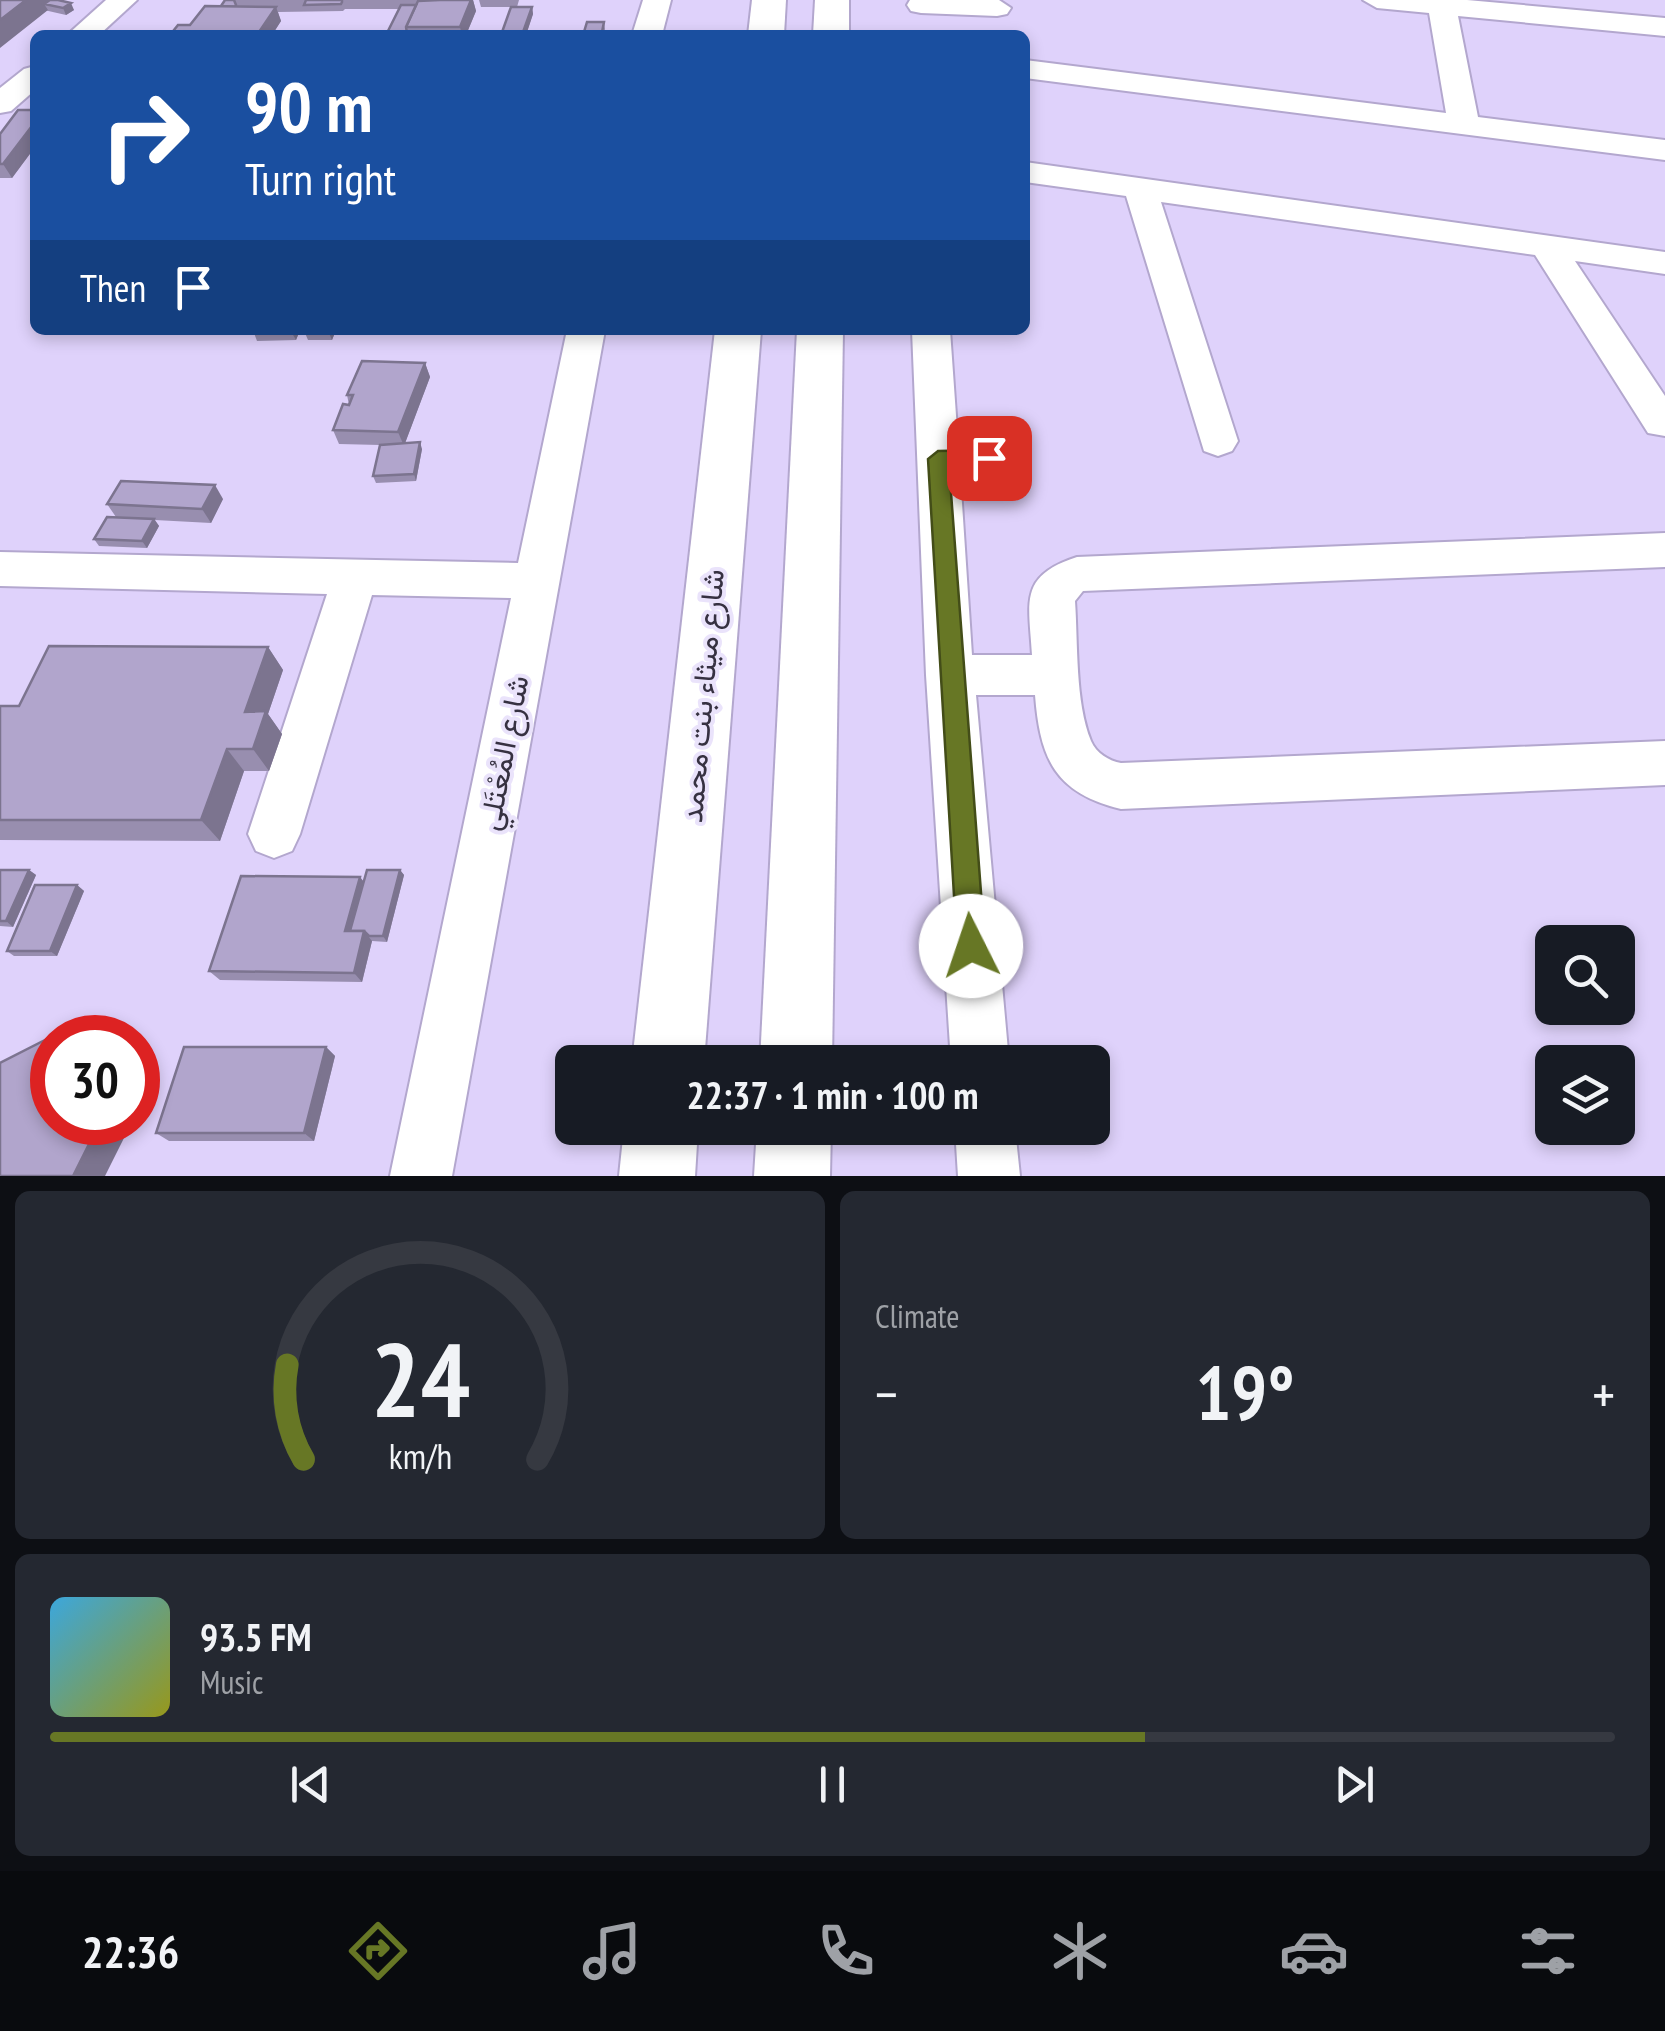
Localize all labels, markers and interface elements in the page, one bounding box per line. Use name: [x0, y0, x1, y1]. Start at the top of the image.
text: 90 m: [245, 61, 373, 151]
icon: right: [80, 70, 210, 200]
text: Turn right: [245, 149, 396, 207]
icon: arrive: [166, 260, 221, 315]
text: Then: [80, 263, 146, 312]
pin: [947, 416, 1032, 501]
icon: arrive: [962, 431, 1017, 486]
street label: شارع ميثاء بنت محمد: [671, 568, 734, 824]
street label: شارع المُعْتَلي: [468, 672, 543, 835]
position arrow: [919, 894, 1023, 998]
map controls: [1535, 925, 1635, 1145]
button: search: [1535, 925, 1635, 1025]
speed limit sign: 30: [30, 1015, 160, 1145]
button: layers: [1535, 1045, 1635, 1145]
text: 22:37 · 1 min · 100 m: [686, 1070, 979, 1119]
text: Climate: [875, 1295, 959, 1337]
text: 24: [370, 1311, 470, 1446]
text: 19°: [1195, 1344, 1295, 1441]
text: −: [875, 1358, 898, 1429]
text: +: [1592, 1358, 1615, 1429]
text: km/h: [388, 1433, 452, 1479]
text: 93.5 FM: [200, 1612, 312, 1661]
text: Music: [200, 1661, 263, 1703]
icon: previous: [283, 1757, 338, 1812]
icon: pause: [805, 1757, 860, 1812]
icon: next: [1327, 1757, 1382, 1812]
icon: directions: [343, 1916, 413, 1986]
icon: music: [577, 1916, 647, 1986]
icon: phone: [811, 1916, 881, 1986]
icon: climate: [1045, 1916, 1115, 1986]
icon: car: [1279, 1916, 1349, 1986]
icon: filters: [1513, 1916, 1583, 1986]
text: 22:36: [82, 1922, 179, 1980]

